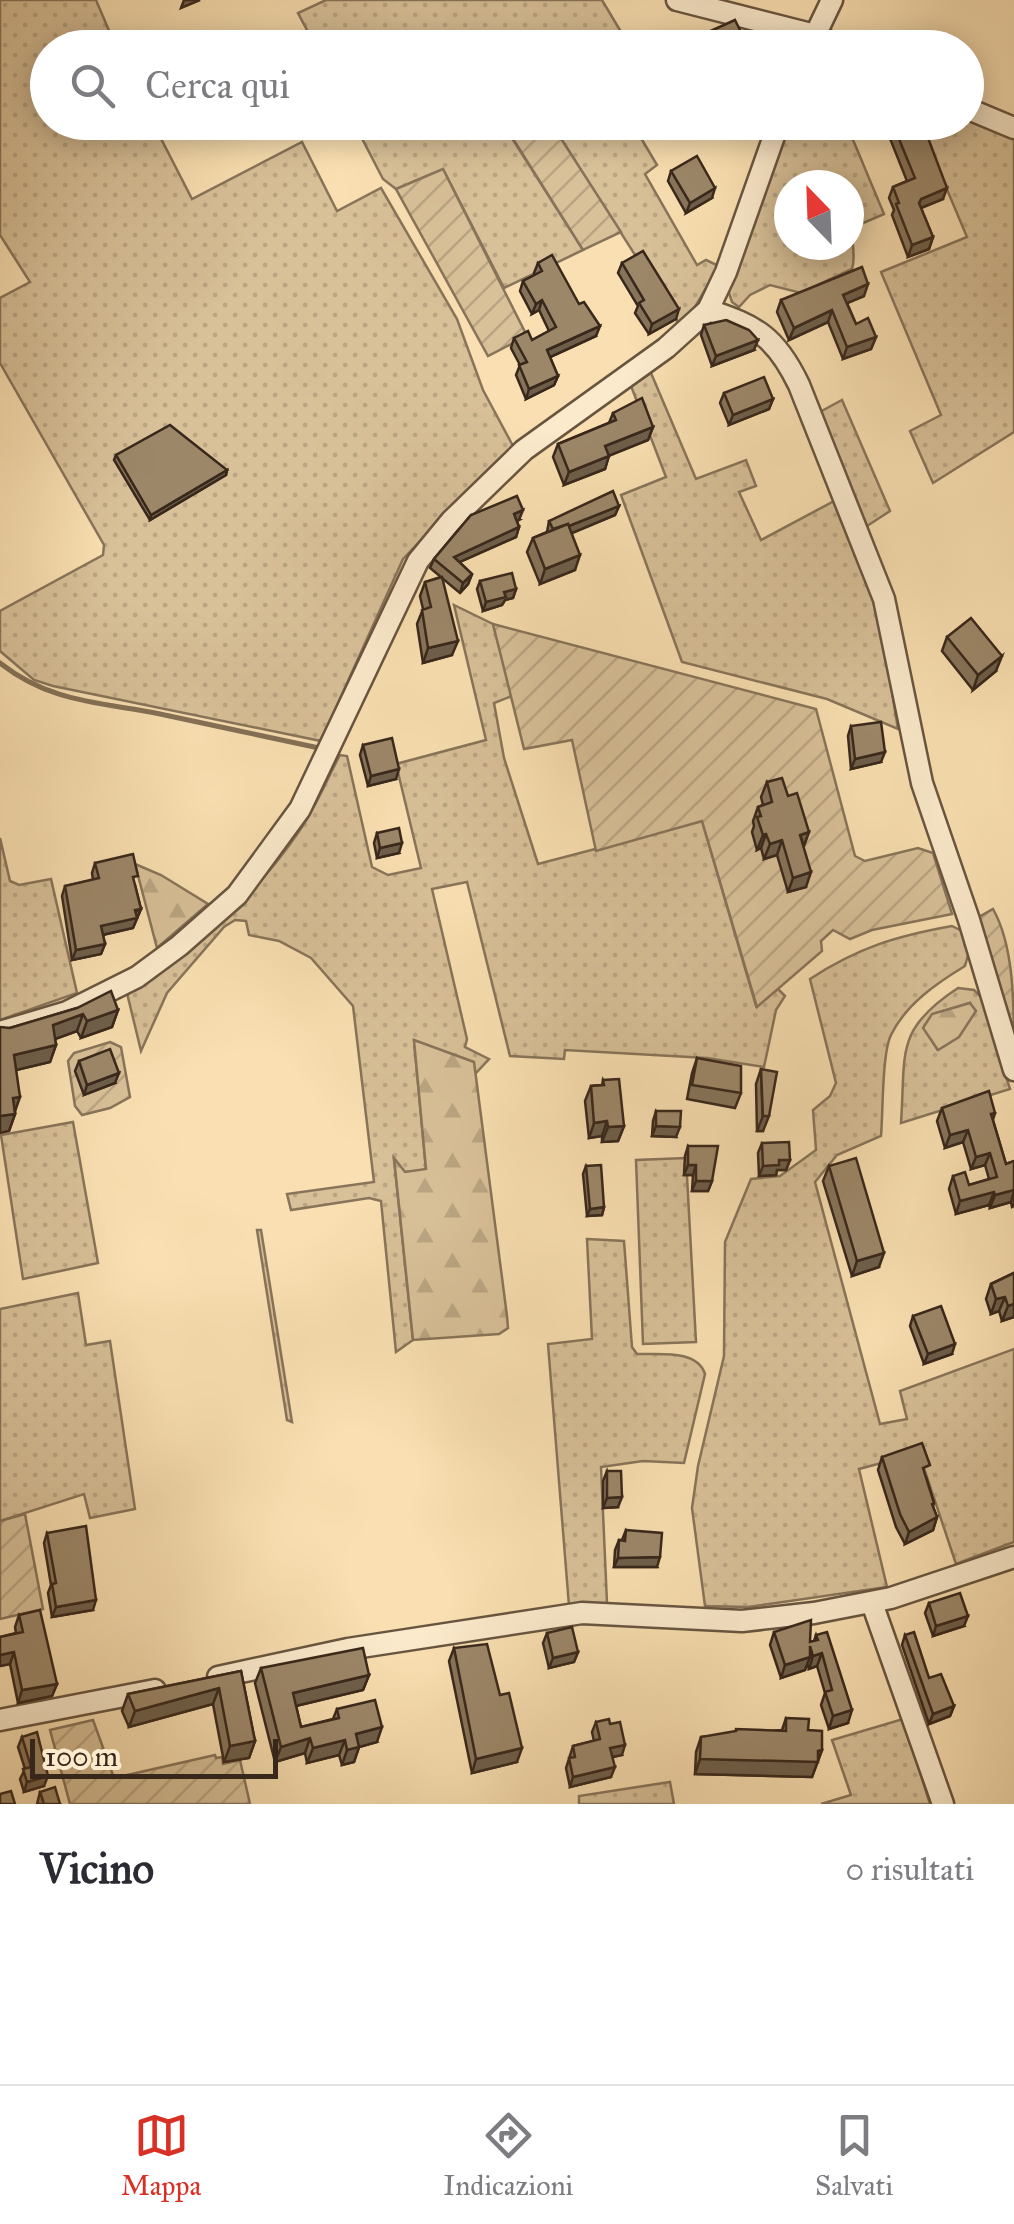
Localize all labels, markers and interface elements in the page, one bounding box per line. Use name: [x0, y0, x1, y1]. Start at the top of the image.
search box: [30, 30, 984, 140]
icon: search: [65, 58, 120, 113]
text: Cerca qui: [145, 62, 290, 108]
north arrow: [774, 170, 864, 260]
scale bar: [30, 1734, 278, 1778]
text: 100 m: [45, 1739, 118, 1774]
text: Vicino: [40, 1843, 154, 1895]
text: 0 risultati: [845, 1850, 974, 1889]
tab: Mappa: [121, 2108, 201, 2203]
tab: Indicazioni: [443, 2108, 573, 2203]
tab: Salvati: [815, 2108, 893, 2203]

